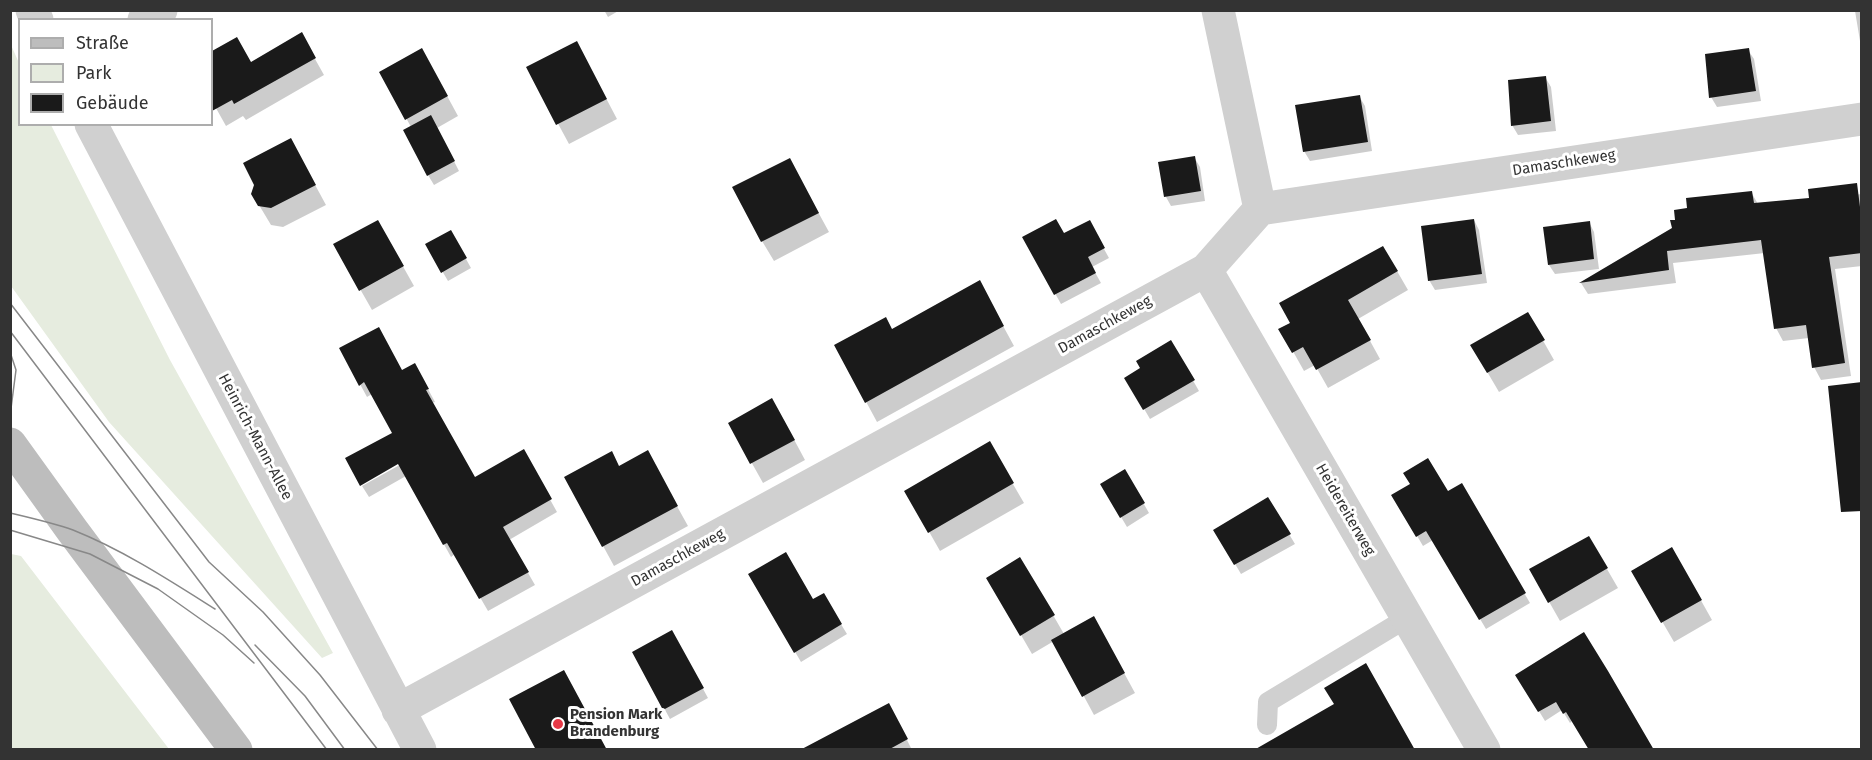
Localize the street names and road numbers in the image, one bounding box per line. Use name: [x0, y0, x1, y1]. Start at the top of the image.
street label: Damaschkeweg: [1511, 146, 1617, 180]
street label: Damaschkeweg: [1055, 292, 1155, 358]
street label: Heinrich-Mann-Allee: [214, 371, 296, 503]
street label: Heidereiterweg: [1311, 461, 1379, 559]
street label: Damaschkeweg: [628, 525, 728, 591]

